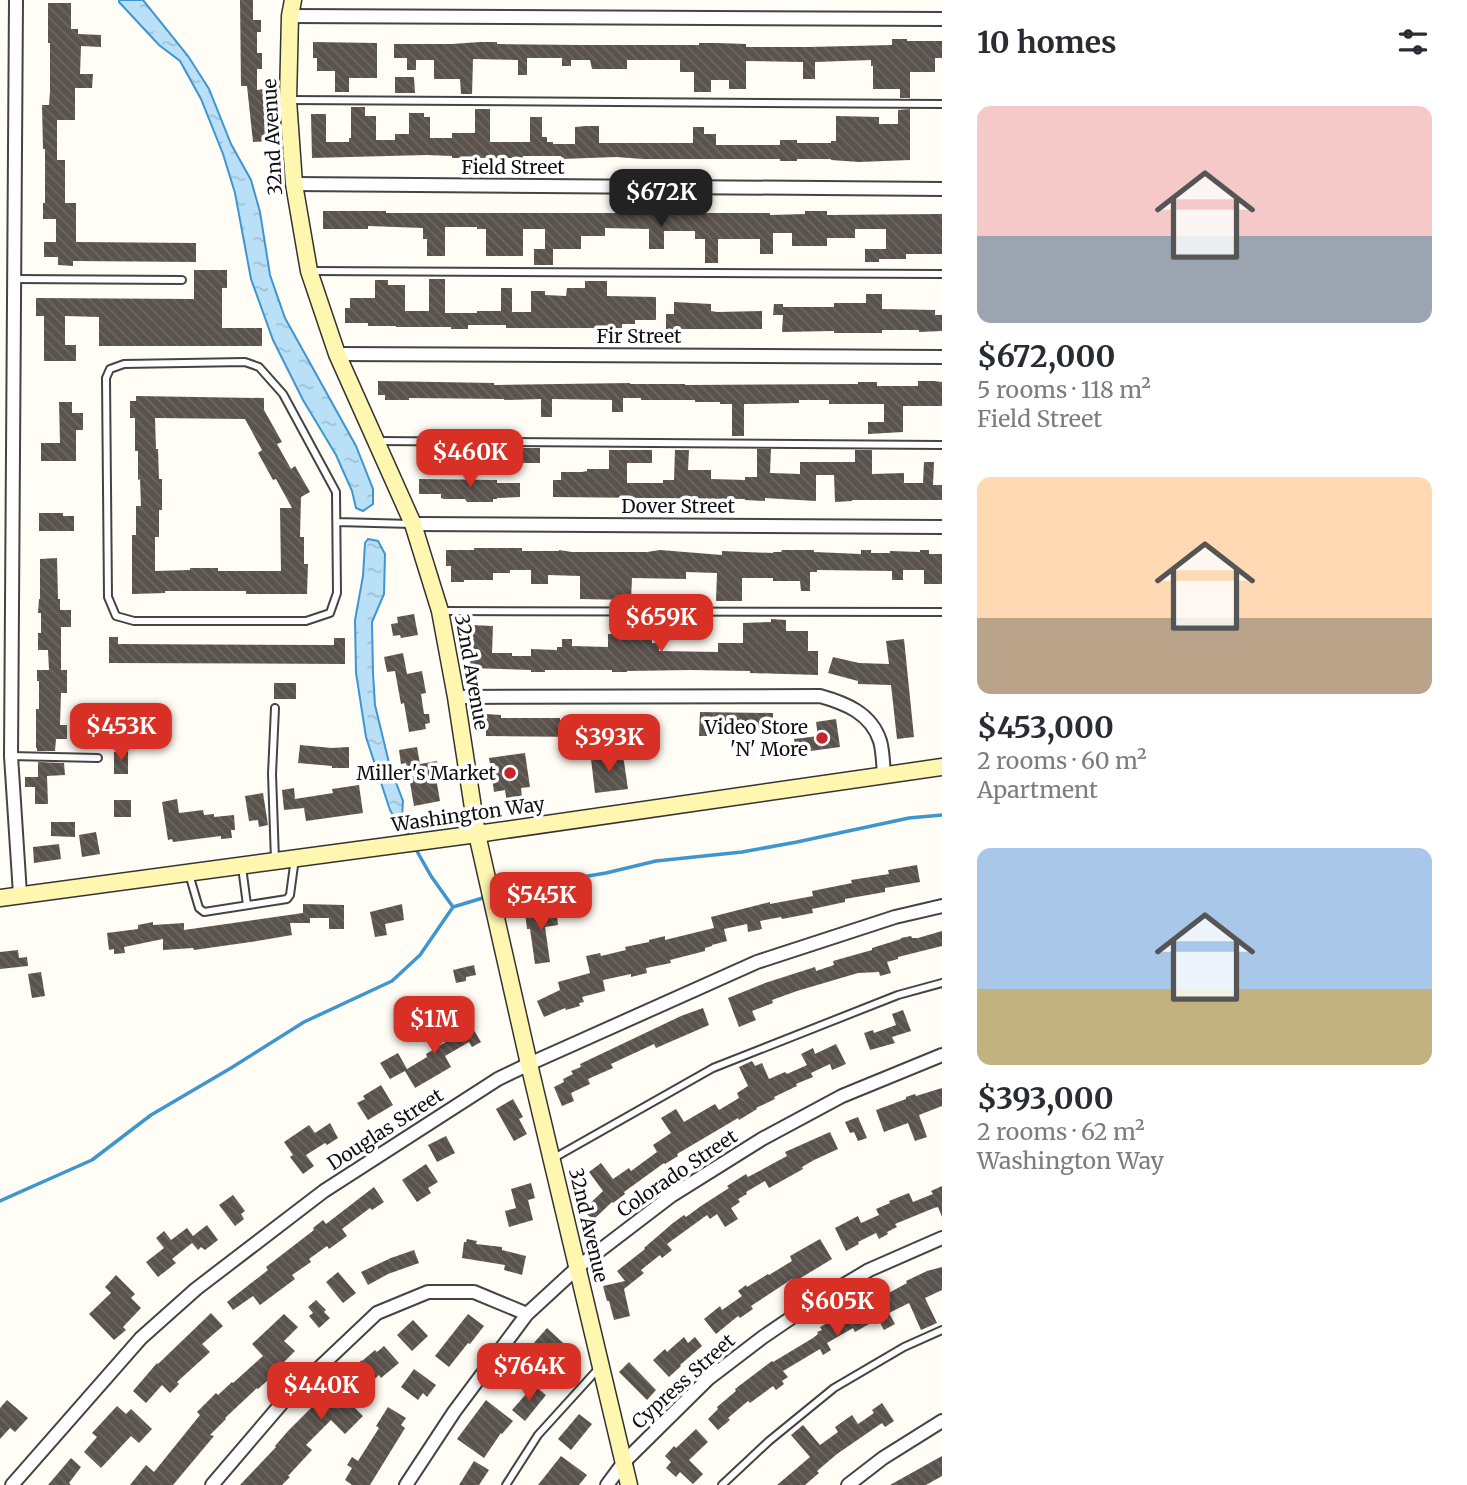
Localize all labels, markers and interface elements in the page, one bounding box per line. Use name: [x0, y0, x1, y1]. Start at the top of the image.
text: 10 homes: [977, 23, 1117, 61]
icon: filters: [1394, 23, 1432, 61]
street label: 32nd Avenue: [257, 78, 287, 196]
icon: home: [1142, 152, 1268, 278]
street label: Field Street: [461, 155, 565, 179]
pin: $672K: [612, 170, 710, 229]
text: $672K: [625, 177, 697, 206]
street label: Fir Street: [597, 324, 682, 348]
text: $672,000: [977, 337, 1115, 375]
text: 5 rooms · 118 m²: [977, 375, 1151, 404]
text: Field Street: [977, 404, 1102, 433]
pin: $460K: [421, 430, 519, 489]
text: $460K: [432, 437, 508, 466]
street label: Dover Street: [621, 494, 735, 518]
icon: home: [1142, 523, 1268, 649]
pin: $659K: [612, 594, 710, 654]
text: $659K: [625, 602, 697, 631]
street label: 32nd Avenue: [450, 612, 494, 732]
pin: $453K: [72, 704, 170, 763]
text: $453,000: [977, 708, 1114, 746]
text: $453K: [86, 711, 156, 740]
pin: $393K: [560, 714, 658, 774]
place label: Video Store 'N' More: [704, 715, 808, 761]
text: $393K: [574, 722, 644, 751]
marker: Video Store 'N' More: [814, 730, 830, 746]
text: 2 rooms · 60 m²: [977, 746, 1147, 775]
place label: Miller's Market: [357, 761, 497, 785]
marker: Miller's Market: [502, 765, 518, 781]
text: Apartment: [977, 775, 1098, 804]
street label: Washington Way: [389, 791, 546, 837]
pin: $545K: [492, 872, 590, 932]
text: $545K: [506, 880, 576, 909]
icon: home: [1142, 894, 1268, 1020]
pin: $1M: [400, 996, 468, 1056]
text: $1M: [410, 1004, 458, 1033]
text: $393,000: [977, 1079, 1114, 1117]
street label: Douglas Street: [323, 1082, 448, 1175]
text: 2 rooms · 62 m²: [977, 1117, 1145, 1146]
street label: Colorado Street: [612, 1124, 742, 1222]
text: Washington Way: [977, 1146, 1164, 1175]
street label: 32nd Avenue: [564, 1165, 614, 1285]
pin: $605K: [788, 1278, 886, 1338]
text: $605K: [800, 1286, 874, 1315]
street label: Cypress Street: [626, 1328, 740, 1434]
pin: $764K: [480, 1344, 578, 1403]
text: $764K: [493, 1351, 565, 1380]
pin: $440K: [272, 1362, 370, 1422]
text: $440K: [283, 1370, 359, 1399]

